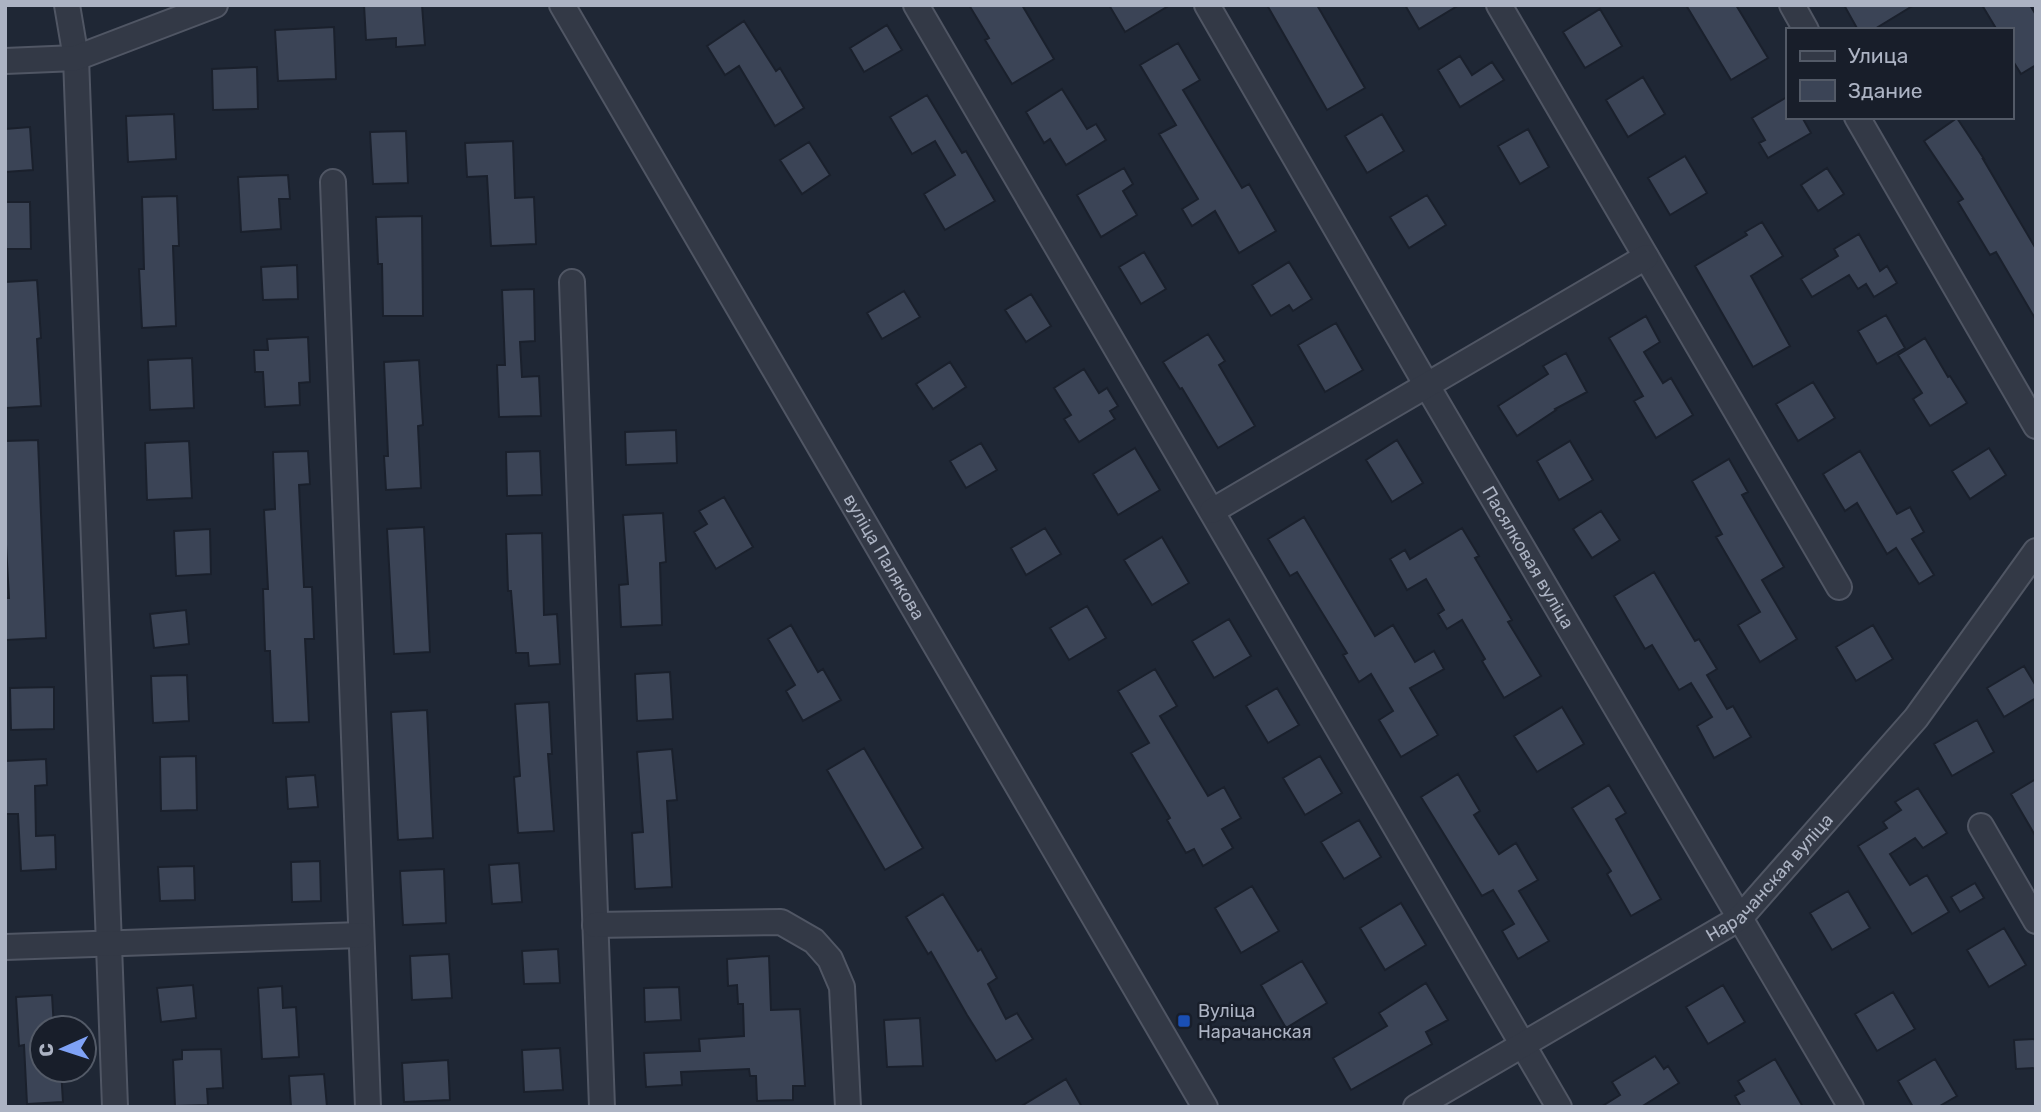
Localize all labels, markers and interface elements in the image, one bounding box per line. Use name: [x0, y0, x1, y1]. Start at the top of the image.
legend: [1786, 28, 2013, 119]
text: Улица: [1848, 43, 1908, 68]
text: Здание: [1848, 78, 1923, 103]
street label: Пасялковая вуліца: [1477, 482, 1579, 633]
street label: вуліца Палякова: [839, 490, 929, 624]
street label: Нарачанская вуліца: [1702, 809, 1838, 947]
place label: Вуліца Нарачанская: [1198, 1000, 1312, 1043]
marker: Вуліца Нарачанская: [1176, 1013, 1192, 1029]
north arrow: [28, 1014, 98, 1084]
text: С: [35, 1043, 58, 1057]

